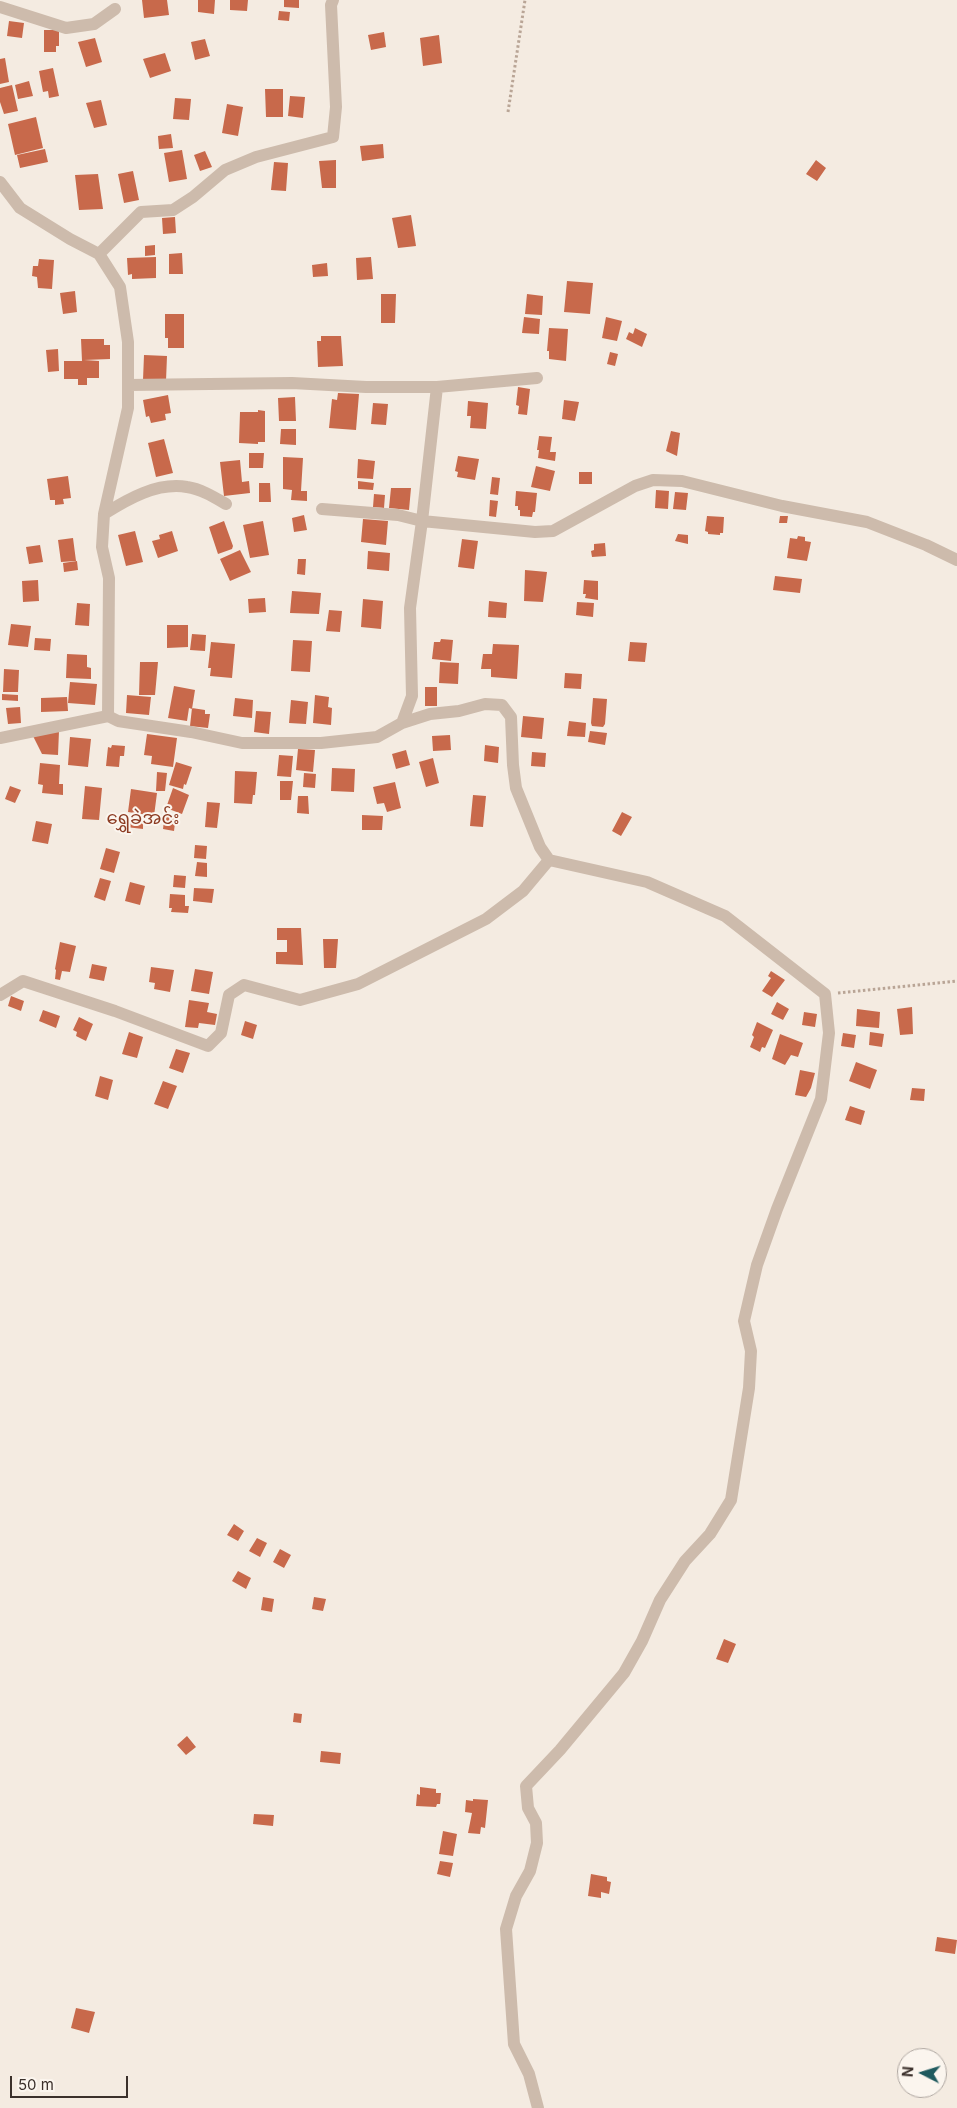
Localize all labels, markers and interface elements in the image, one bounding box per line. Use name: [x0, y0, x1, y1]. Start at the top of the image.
district label: ရွှေခဲအင်း: [107, 808, 179, 830]
north arrow: [897, 2048, 947, 2098]
scale bar: [12, 2066, 130, 2098]
text: N: [899, 2066, 916, 2078]
text: 50 m: [18, 2075, 54, 2094]

